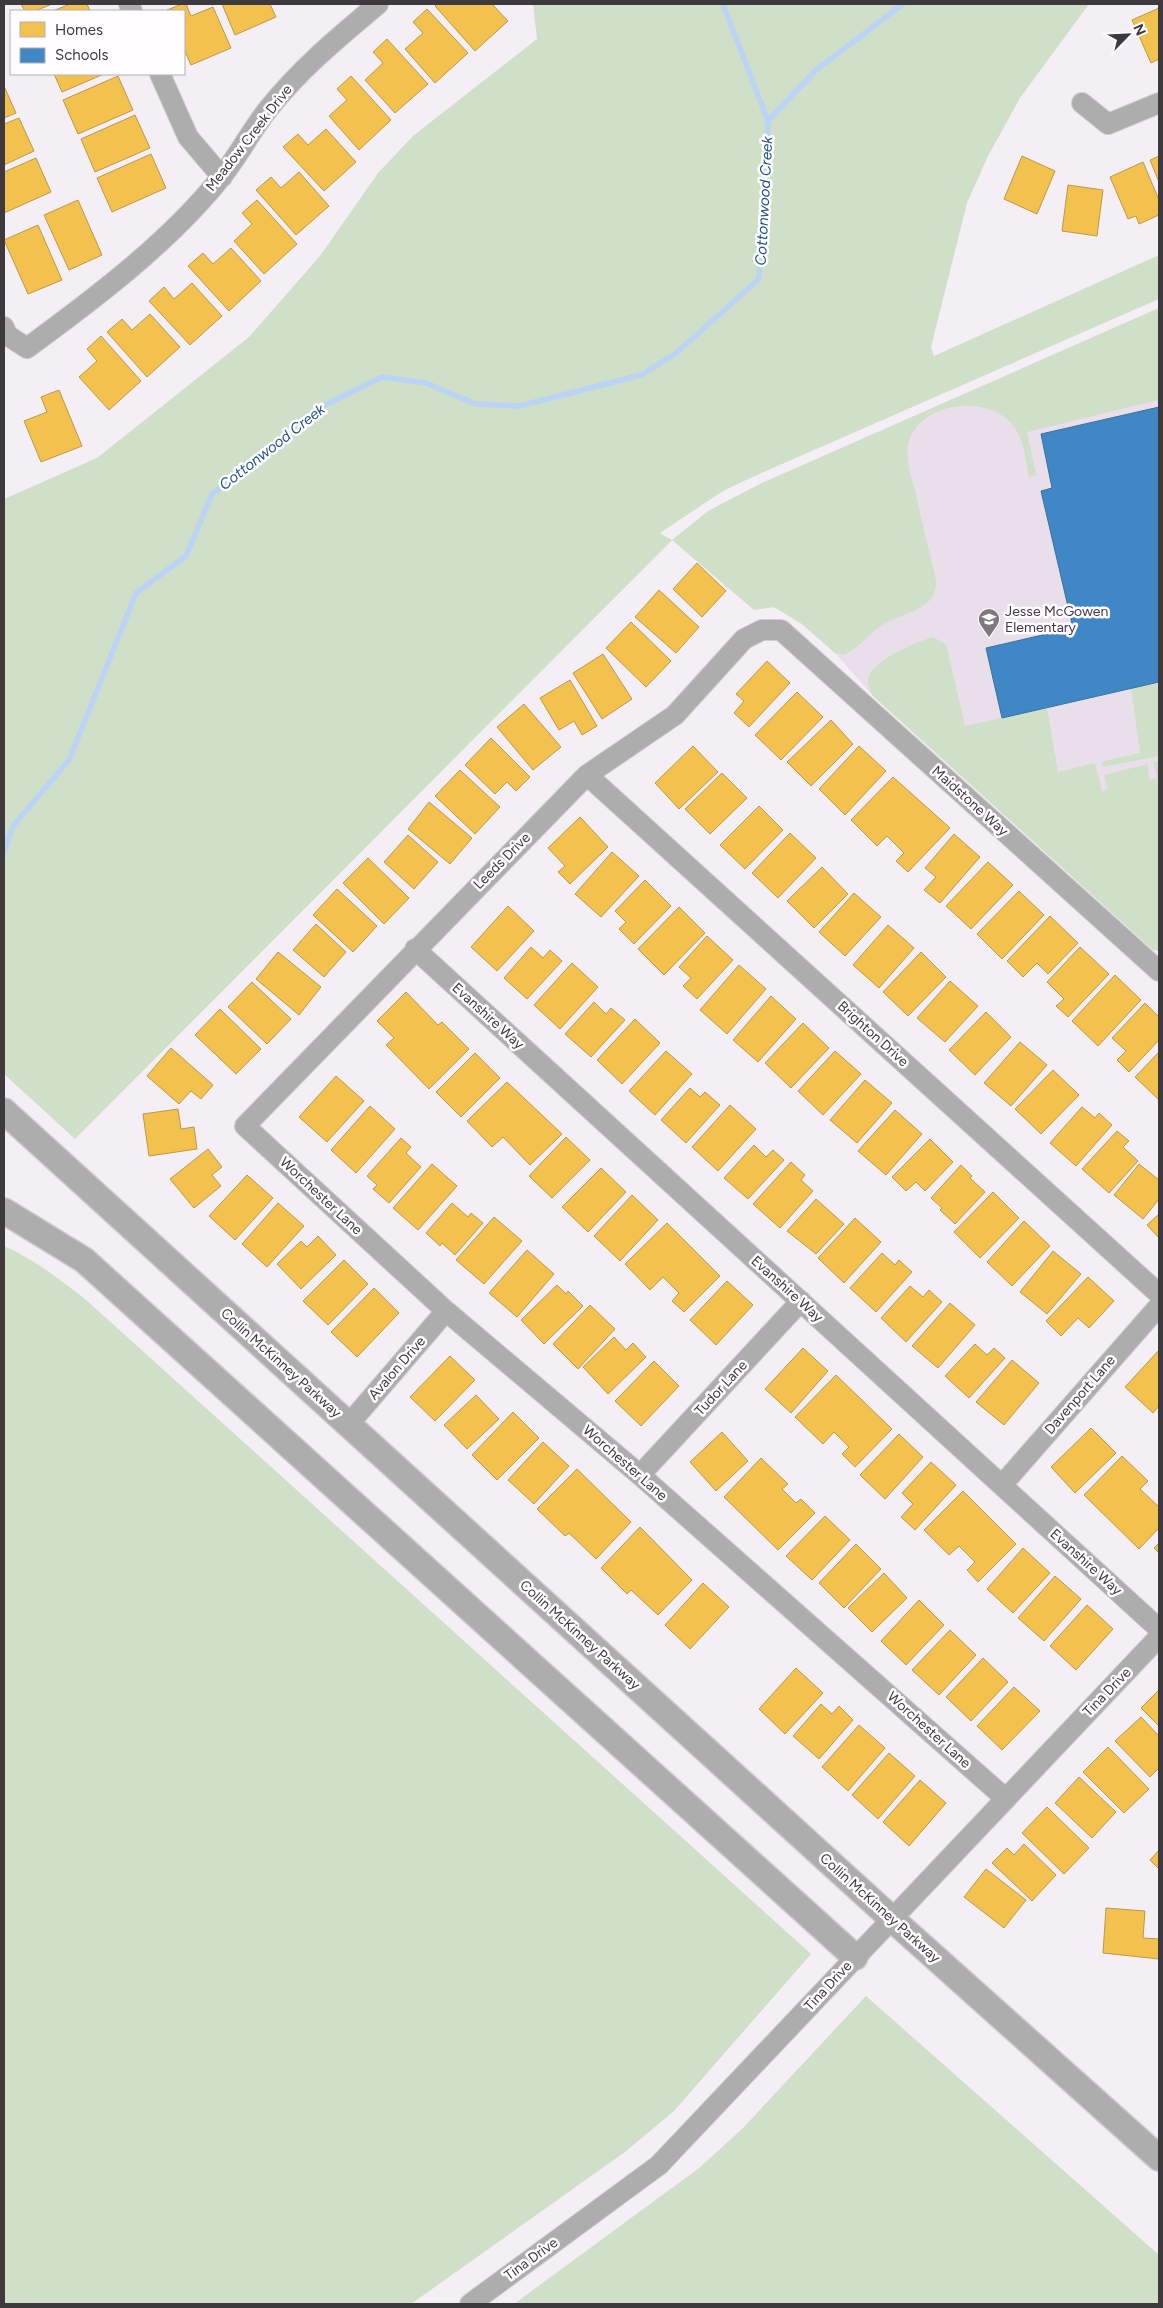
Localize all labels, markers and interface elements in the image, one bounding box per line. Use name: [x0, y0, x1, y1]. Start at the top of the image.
legend: [10, 10, 185, 75]
north arrow: [1103, 10, 1153, 60]
text: Homes: [55, 21, 103, 39]
text: N: [1129, 22, 1149, 38]
text: Schools: [55, 46, 108, 64]
street label: Meadow Creek Drive: [202, 81, 296, 194]
water label: Cottonwood Creek: [752, 135, 776, 266]
water label: Cottonwood Creek: [216, 400, 329, 494]
place label: Jesse McGowen Elementary: [1005, 603, 1108, 636]
school or university icon: Jesse McGowen Elementary: [977, 607, 1001, 638]
street label: Maidstone Way: [928, 762, 1012, 840]
street label: Leeds Drive: [470, 829, 534, 893]
street label: Evanshire Way: [448, 979, 528, 1053]
street label: Brighton Drive: [834, 998, 912, 1071]
street label: Worchester Lane: [276, 1154, 366, 1239]
street label: Evanshire Way: [747, 1252, 827, 1326]
street label: Collin McKinney Parkway: [217, 1305, 345, 1422]
street label: Avalon Drive: [365, 1333, 429, 1403]
street label: Davenport Lane: [1041, 1352, 1119, 1438]
street label: Tudor Lane: [691, 1357, 751, 1419]
street label: Worchester Lane: [579, 1422, 671, 1504]
street label: Evanshire Way: [1046, 1525, 1126, 1599]
street label: Collin McKinney Parkway: [516, 1577, 644, 1694]
street label: Tina Drive: [1079, 1664, 1135, 1720]
street label: Worchester Lane: [884, 1688, 974, 1772]
street label: Collin McKinney Parkway: [816, 1850, 944, 1967]
street label: Tina Drive: [801, 1957, 856, 2014]
street label: Tina Drive: [501, 2234, 561, 2284]

